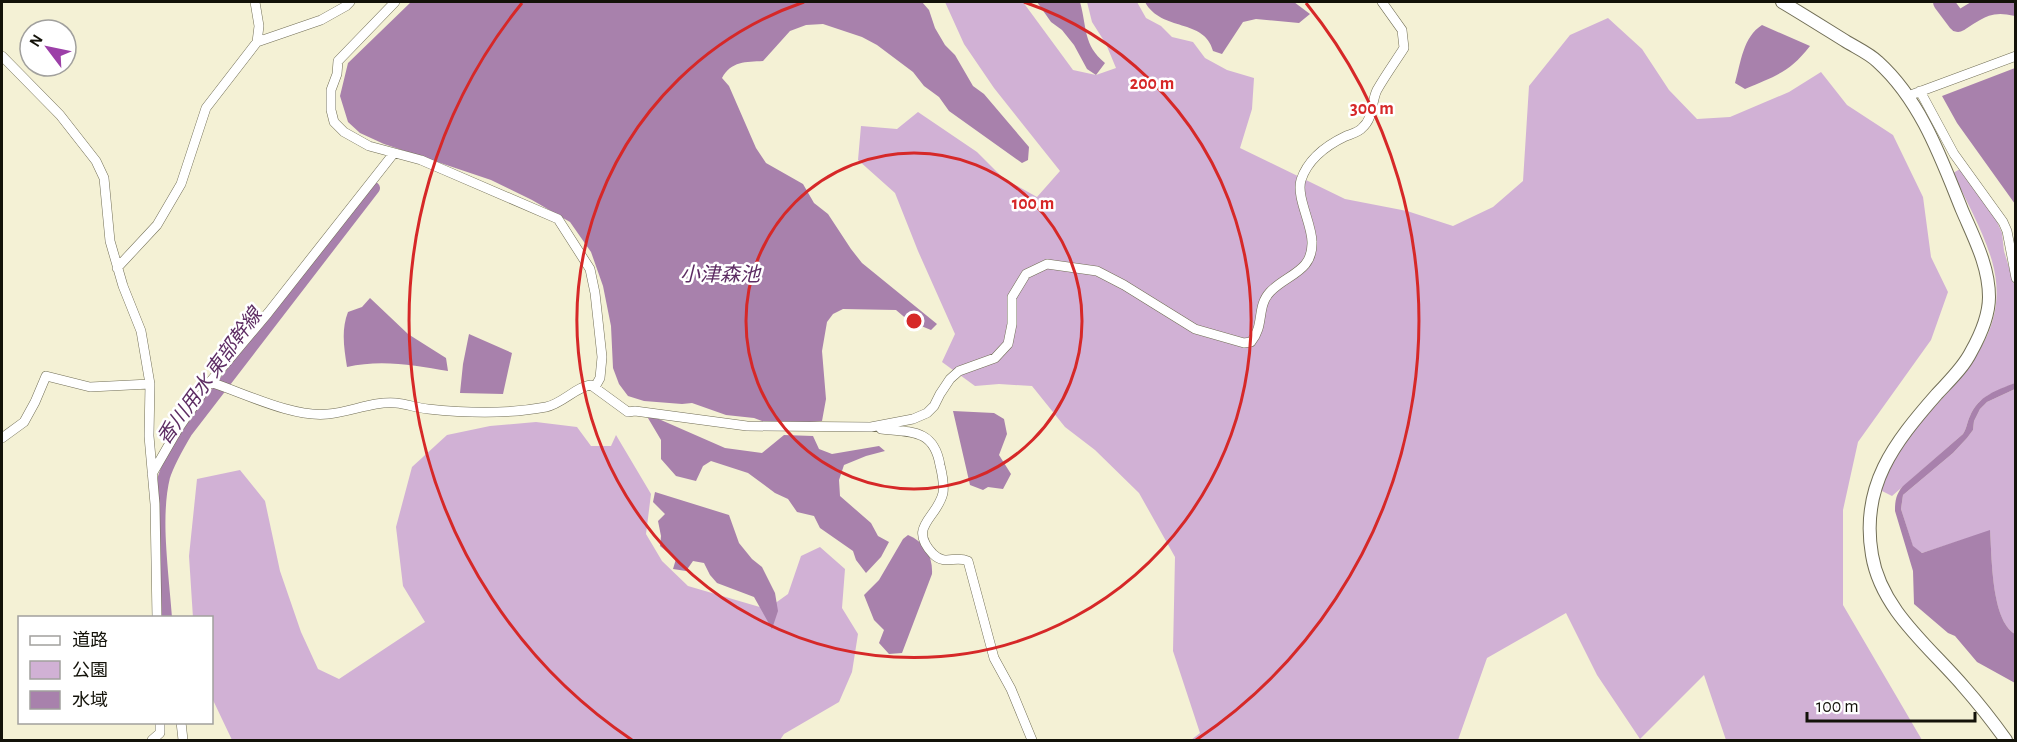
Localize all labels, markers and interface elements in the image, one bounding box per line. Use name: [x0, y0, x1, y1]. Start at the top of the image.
north arrow: [18, 18, 78, 78]
text: N: [26, 32, 46, 50]
text: 200 m: [1130, 75, 1174, 93]
text: 300 m: [1350, 100, 1394, 118]
text: 100 m: [1012, 195, 1054, 213]
water label: 小津森池: [680, 264, 762, 285]
water label: 香川用水 東部幹線: [153, 302, 268, 448]
centre of rings: [904, 311, 924, 331]
legend: [18, 616, 213, 724]
text: 道路: [72, 630, 108, 650]
text: 公園: [72, 661, 108, 680]
scale bar: [1807, 685, 1975, 723]
text: 水域: [72, 691, 108, 710]
text: 100 m: [1816, 698, 1859, 716]

